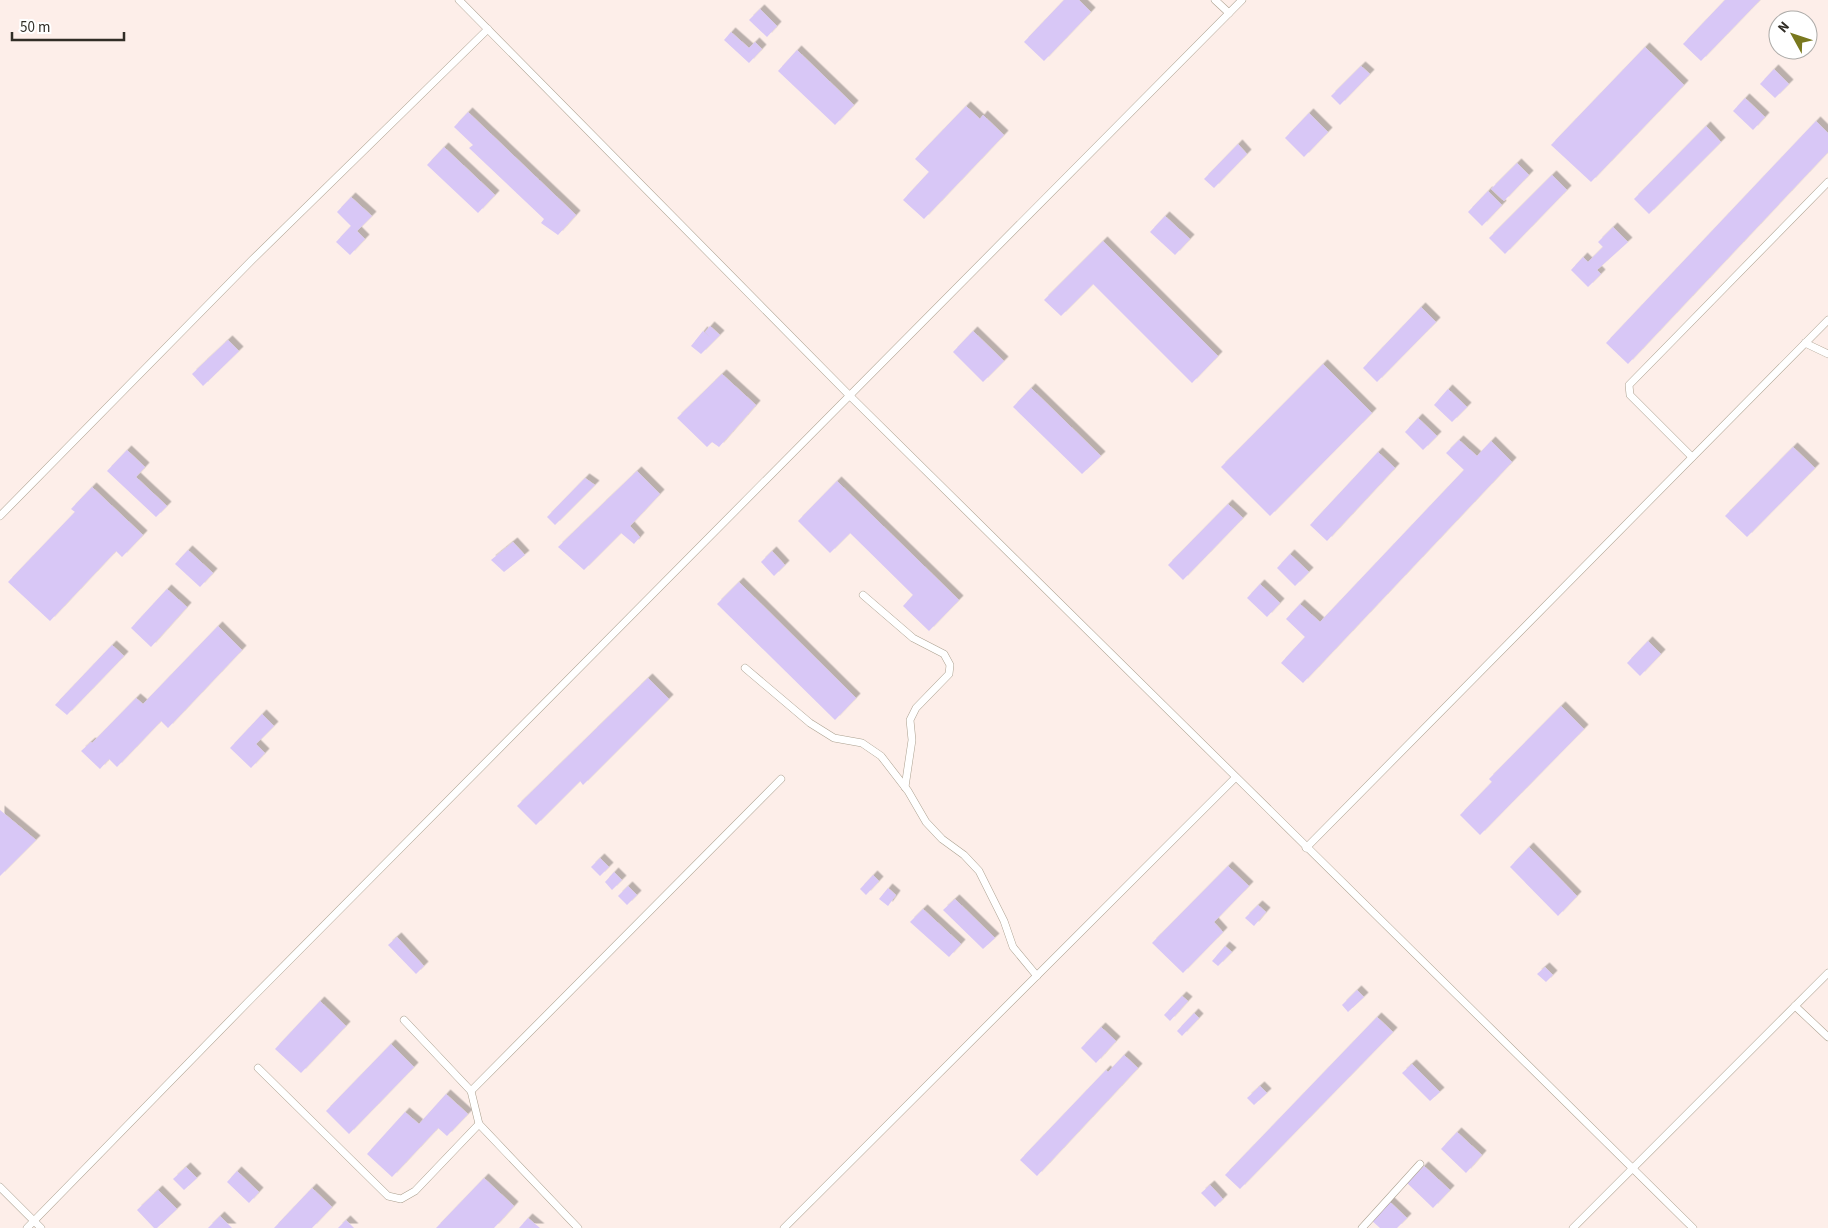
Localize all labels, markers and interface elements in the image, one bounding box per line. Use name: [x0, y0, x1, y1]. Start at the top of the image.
scale bar: [12, 10, 125, 42]
north arrow: [1768, 10, 1818, 60]
text: 50 m: [20, 17, 50, 38]
text: N: [1773, 17, 1794, 37]

